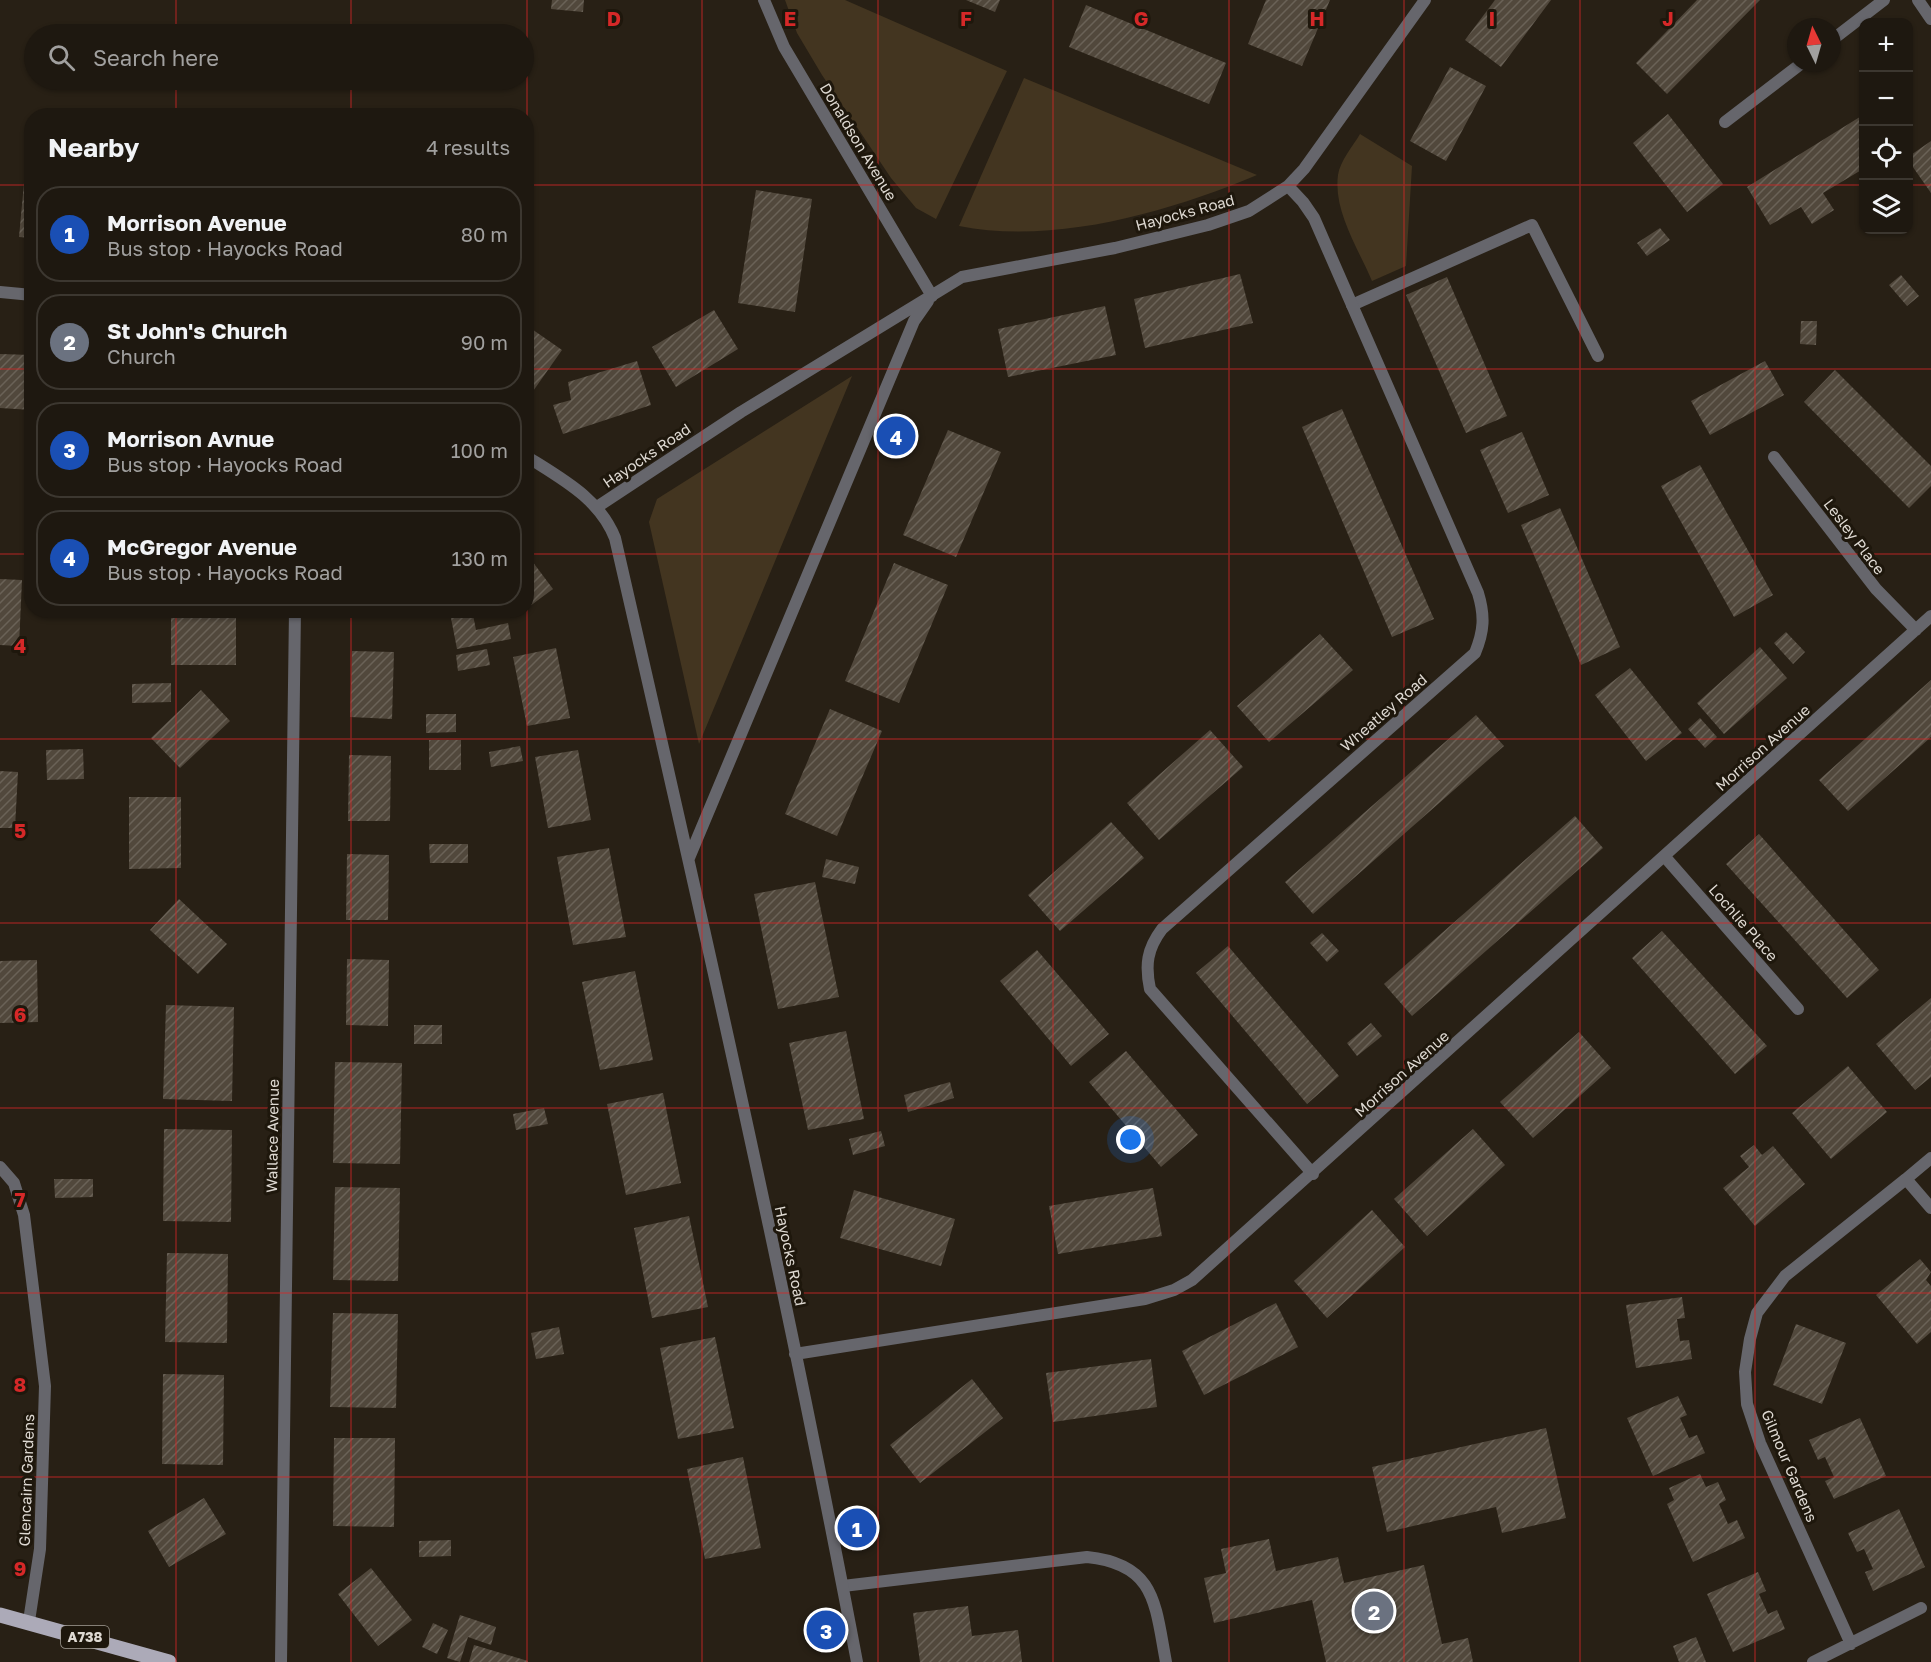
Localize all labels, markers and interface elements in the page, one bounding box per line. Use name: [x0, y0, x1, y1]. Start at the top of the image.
text: D: [607, 6, 621, 30]
text: E: [784, 6, 796, 30]
text: F: [960, 6, 972, 30]
text: G: [1134, 6, 1148, 30]
text: H: [1309, 6, 1325, 30]
text: I: [1489, 6, 1495, 30]
text: J: [1662, 6, 1674, 30]
north arrow: [1787, 18, 1841, 72]
map controls: [1859, 18, 1913, 234]
button: +: [1859, 18, 1913, 72]
search box: [24, 24, 534, 90]
icon: search: [45, 41, 78, 74]
text: Search here: [93, 44, 219, 71]
button: −: [1859, 72, 1913, 126]
street label: Donaldson Avenue: [817, 79, 901, 204]
button: locate: [1859, 126, 1913, 180]
text: Nearby: [48, 132, 139, 163]
text: 4 results: [426, 135, 510, 159]
button: layers: [1859, 180, 1913, 234]
street label: Hayocks Road: [1133, 190, 1236, 234]
text: Morrison Avenue: [107, 209, 287, 236]
text: 1: [64, 222, 75, 246]
text: 80 m: [461, 222, 508, 246]
text: Bus stop · Hayocks Road: [107, 236, 343, 260]
text: St John's Church: [107, 317, 287, 344]
text: 2: [63, 330, 76, 354]
text: 90 m: [461, 330, 508, 354]
text: Church: [107, 344, 176, 368]
pin: 4: [876, 414, 916, 458]
street label: Hayocks Road: [599, 419, 694, 491]
text: Morrison Avnue: [107, 425, 274, 452]
text: 3: [63, 438, 76, 462]
text: 100 m: [451, 438, 508, 462]
text: Bus stop · Hayocks Road: [107, 452, 343, 476]
street label: Lesley Place: [1820, 495, 1889, 578]
text: McGregor Avenue: [107, 533, 297, 560]
text: 4: [63, 546, 76, 570]
text: 130 m: [452, 546, 508, 570]
text: Bus stop · Hayocks Road: [107, 560, 343, 584]
text: 4: [14, 633, 26, 657]
street label: Wheatley Road: [1336, 670, 1430, 755]
street label: Morrison Avenue: [1712, 700, 1813, 794]
text: 5: [14, 818, 26, 842]
street label: Lochlie Place: [1705, 880, 1782, 965]
text: 6: [14, 1002, 26, 1026]
street label: Morrison Avenue: [1351, 1026, 1452, 1120]
street label: Wallace Avenue: [262, 1079, 282, 1193]
your location: [1116, 1125, 1145, 1154]
text: 7: [15, 1187, 26, 1211]
street label: Hayocks Road: [772, 1204, 810, 1307]
text: 8: [14, 1372, 26, 1396]
street label: Gilmour Gardens: [1758, 1407, 1822, 1524]
street label: Glencairn Gardens: [15, 1413, 37, 1546]
pin: 1: [838, 1506, 876, 1550]
text: 9: [14, 1556, 26, 1580]
pin: 2: [1354, 1588, 1394, 1634]
pin: 3: [806, 1608, 846, 1652]
road number: A738: [61, 1626, 109, 1648]

